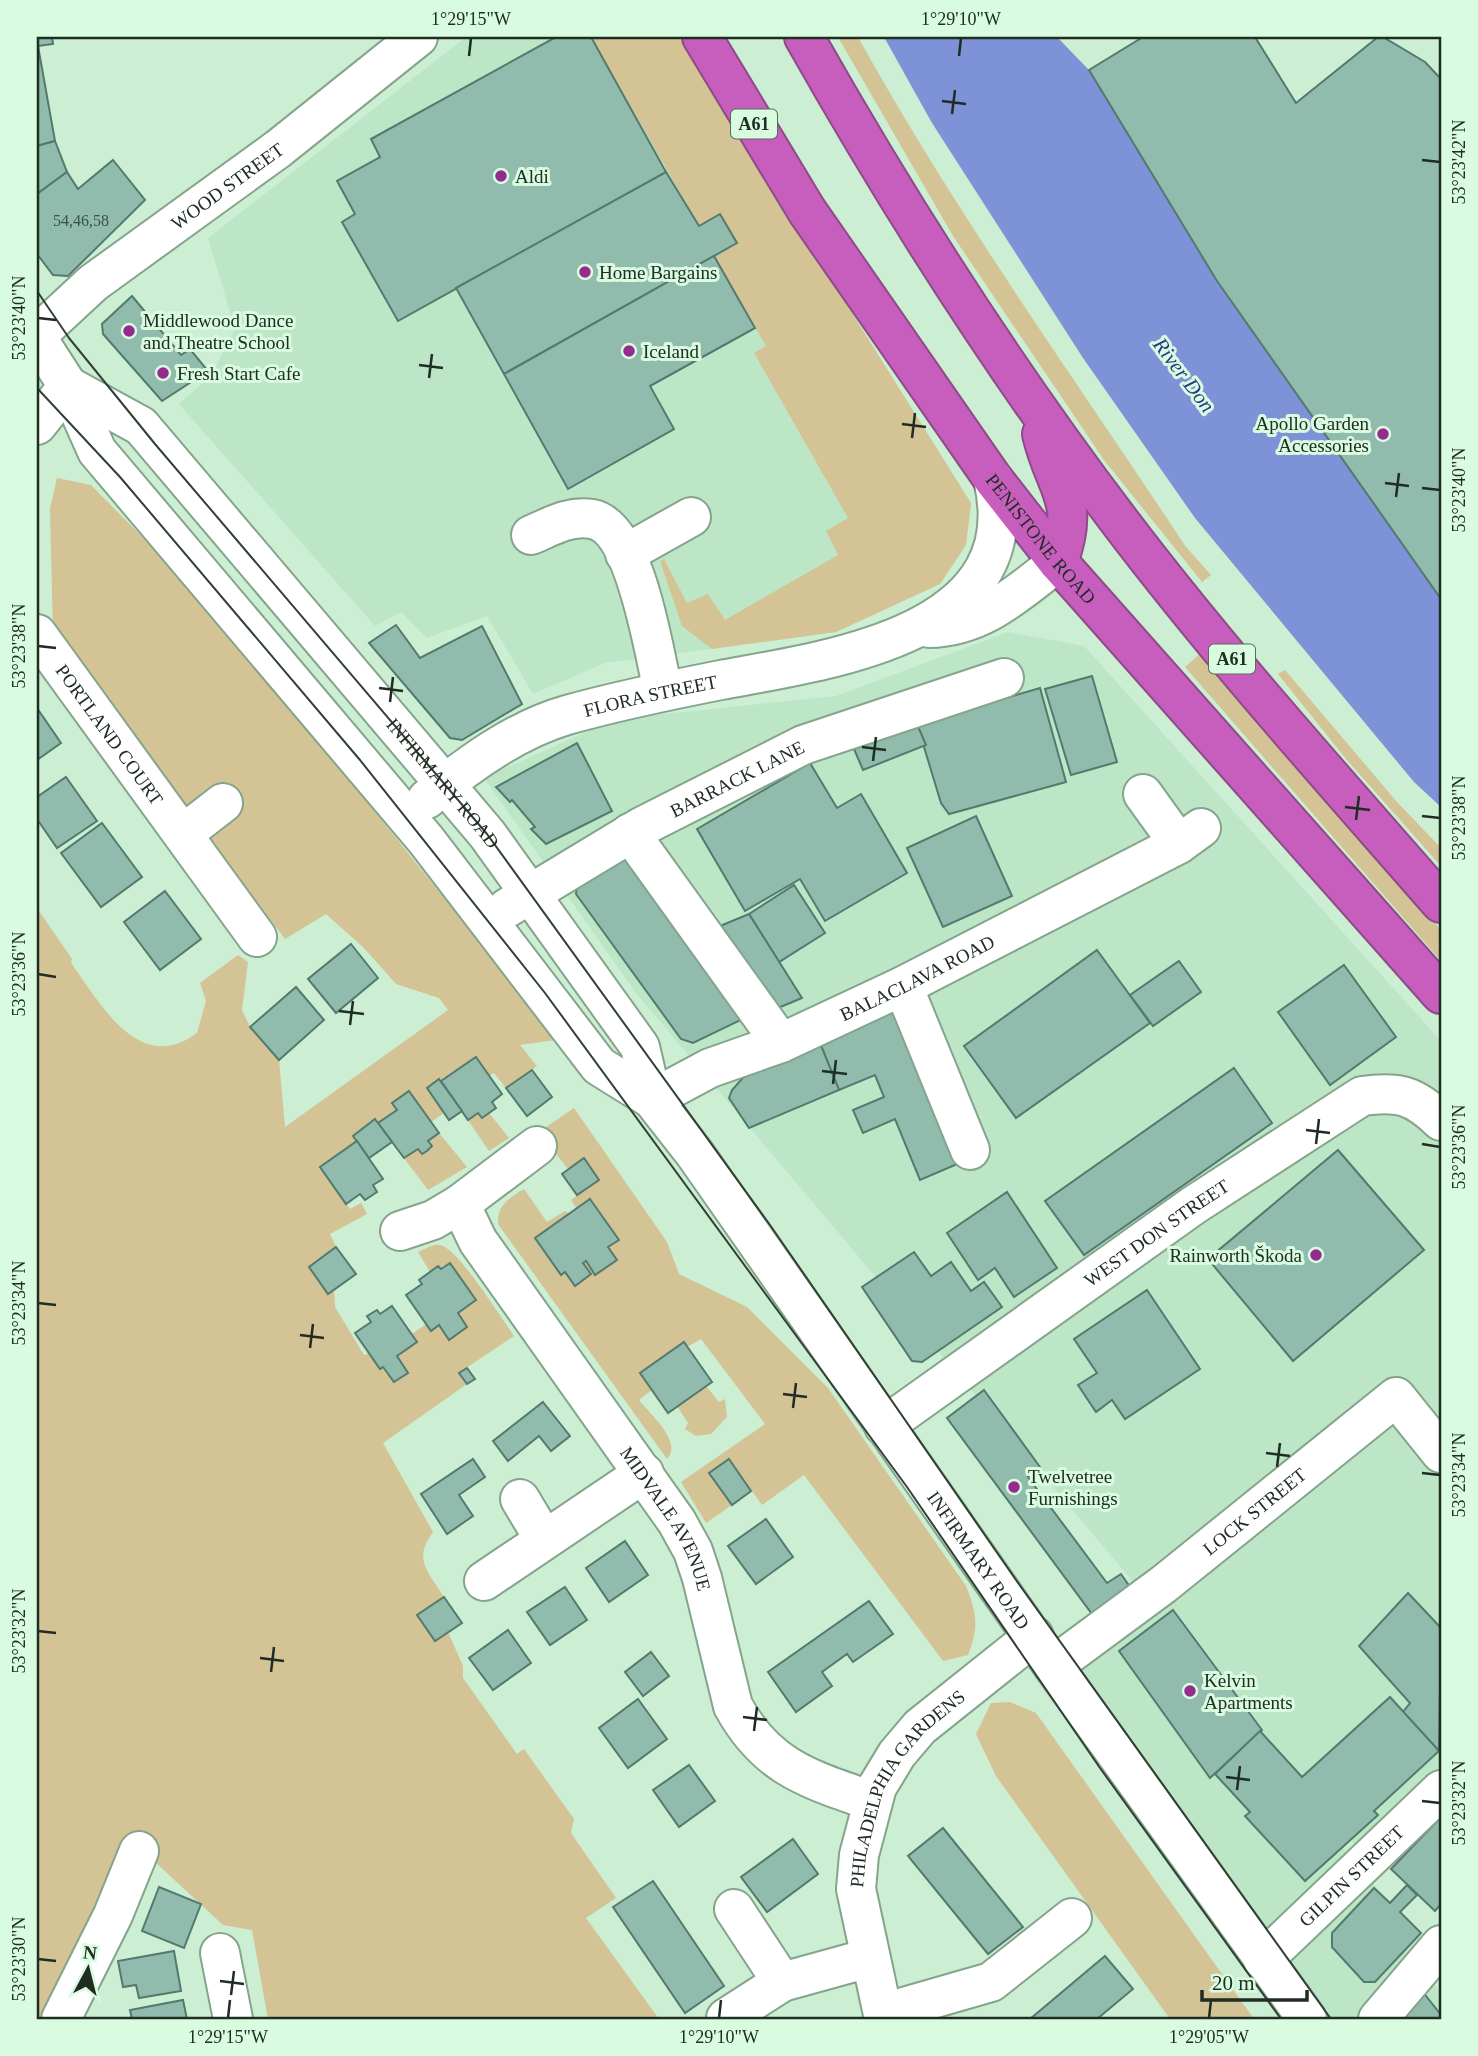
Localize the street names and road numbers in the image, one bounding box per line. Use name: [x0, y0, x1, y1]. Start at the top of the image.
road number: A61: [731, 110, 777, 139]
street label: WOOD STREET: [167, 138, 288, 234]
street label: PENISTONE ROAD: [982, 469, 1100, 608]
road number: A61: [1209, 644, 1255, 674]
street label: PORTLAND COURT: [52, 660, 168, 809]
street label: FLORA STREET: [581, 670, 719, 721]
street label: INFIRMARY ROAD: [383, 714, 504, 852]
street label: BARRACK LANE: [666, 736, 807, 821]
street label: BALACLAVA ROAD: [836, 930, 998, 1025]
street label: WEST DON STREET: [1080, 1175, 1233, 1291]
street label: MIDVALE AVENUE: [616, 1442, 715, 1593]
street label: LOCK STREET: [1199, 1463, 1310, 1559]
street label: INFIRMARY ROAD: [923, 1487, 1034, 1633]
street label: PHILADELPHIA GARDENS: [846, 1685, 969, 1888]
street label: GILPIN STREET: [1295, 1821, 1408, 1931]

